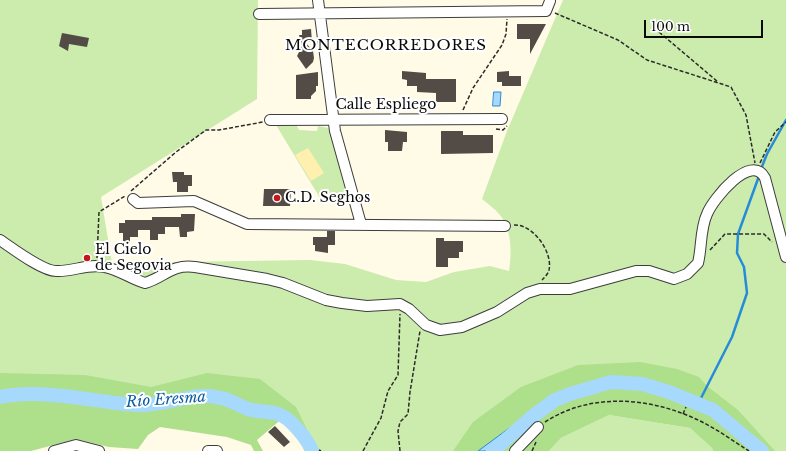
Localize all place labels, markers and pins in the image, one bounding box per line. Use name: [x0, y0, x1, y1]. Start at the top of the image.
place label: C.D. Seghos: [285, 190, 370, 206]
marker: C.D. Seghos: [272, 193, 282, 203]
place label: El Cielo de Segovia: [95, 242, 172, 274]
marker: El Cielo de Segovia: [82, 253, 92, 263]

